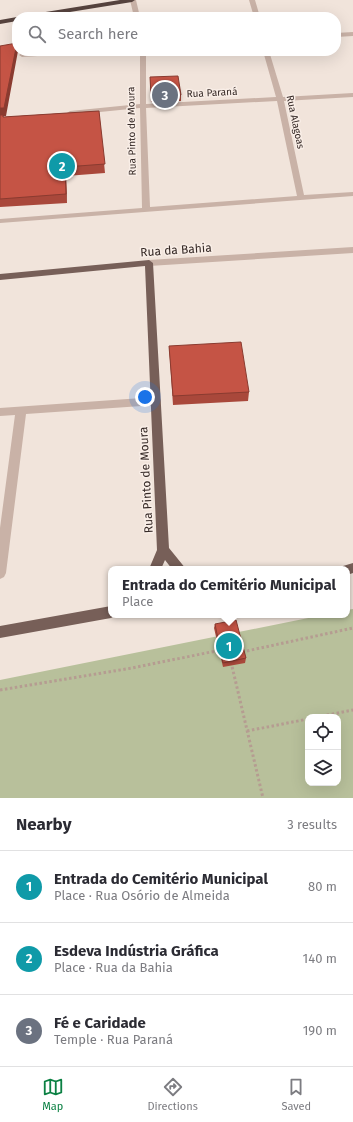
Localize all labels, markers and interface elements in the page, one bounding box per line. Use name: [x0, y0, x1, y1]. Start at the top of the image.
search box: [12, 12, 341, 56]
icon: search: [26, 23, 48, 45]
text: Search here: [58, 25, 138, 43]
pin: 3: [152, 80, 178, 110]
street label: Rua Pinto de Moura: [125, 86, 139, 176]
street label: Rua Paraná: [186, 86, 238, 100]
street label: Rua Alagoas: [283, 94, 307, 150]
pin: 2: [49, 151, 75, 181]
street label: Rua da Bahia: [140, 241, 212, 259]
your location: [135, 387, 155, 407]
street label: Rua Pinto de Moura: [136, 426, 156, 534]
popup: [108, 566, 350, 618]
text: Entrada do Cemitério Municipal: [122, 576, 336, 594]
text: Place: [122, 594, 153, 609]
pin: 1: [216, 631, 242, 661]
map controls: [305, 714, 341, 786]
button: locate: [305, 714, 341, 750]
button: layers: [305, 750, 341, 786]
text: Nearby: [16, 814, 71, 835]
text: 3 results: [287, 817, 337, 832]
text: Entrada do Cemitério Municipal: [54, 870, 268, 888]
text: 1: [26, 879, 32, 894]
text: 80 m: [308, 879, 337, 894]
text: Place · Rua Osório de Almeida: [54, 888, 230, 903]
text: Esdeva Indústria Gráfica: [54, 942, 219, 960]
text: 2: [26, 951, 32, 966]
text: 140 m: [303, 951, 337, 966]
text: Place · Rua da Bahia: [54, 960, 173, 975]
text: Fé e Caridade: [54, 1014, 146, 1032]
text: 3: [26, 1023, 32, 1038]
text: 190 m: [303, 1023, 337, 1038]
text: Temple · Rua Paraná: [54, 1032, 173, 1047]
tab: Map: [42, 1076, 64, 1113]
tab: Directions: [147, 1076, 198, 1113]
tab: Saved: [281, 1076, 311, 1113]

